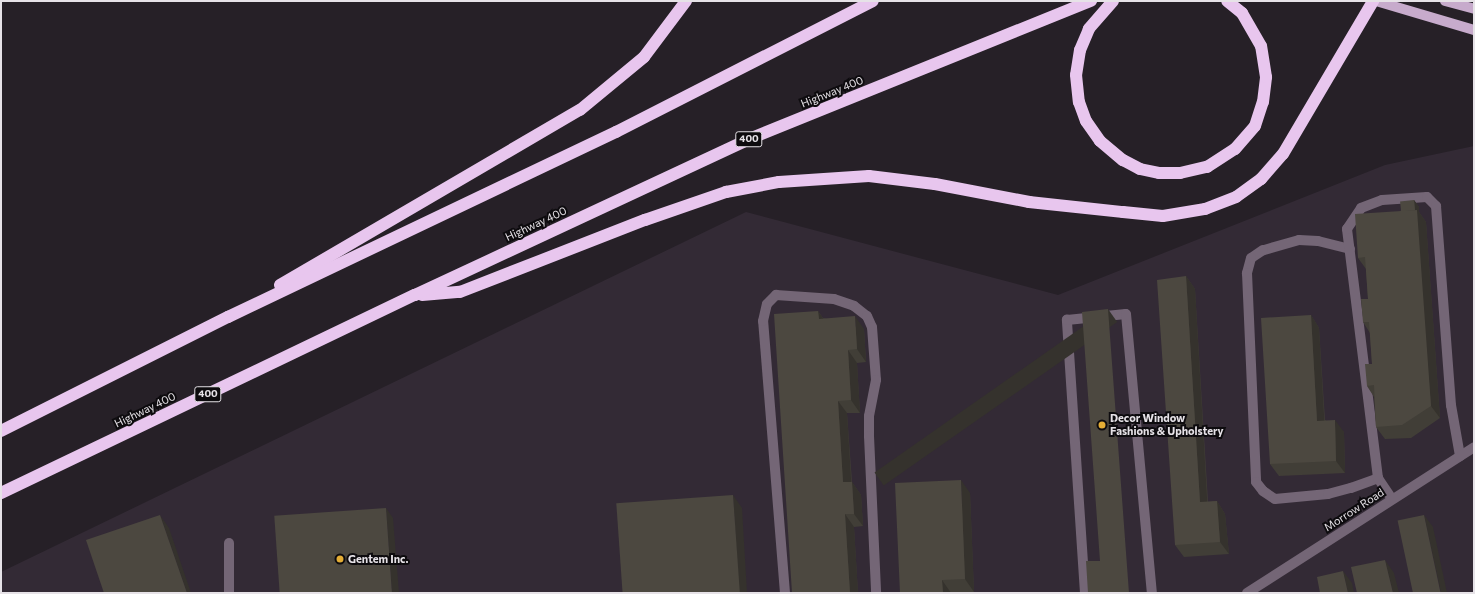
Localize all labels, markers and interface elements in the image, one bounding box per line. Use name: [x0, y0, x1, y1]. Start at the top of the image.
street label: Highway 400: [799, 73, 865, 111]
road number: 400: [735, 131, 763, 147]
street label: Highway 400: [503, 204, 569, 244]
road number: 400: [194, 386, 222, 402]
street label: Highway 400: [112, 390, 178, 430]
place label: Decor Window Fashions & Upholstery: [1110, 412, 1224, 438]
marker: Decor Window Fashions & Upholstery: [1097, 420, 1107, 430]
street label: Morrow Road: [1322, 486, 1386, 534]
place label: Gentem Inc.: [348, 552, 408, 566]
marker: Gentem Inc.: [335, 554, 345, 564]

